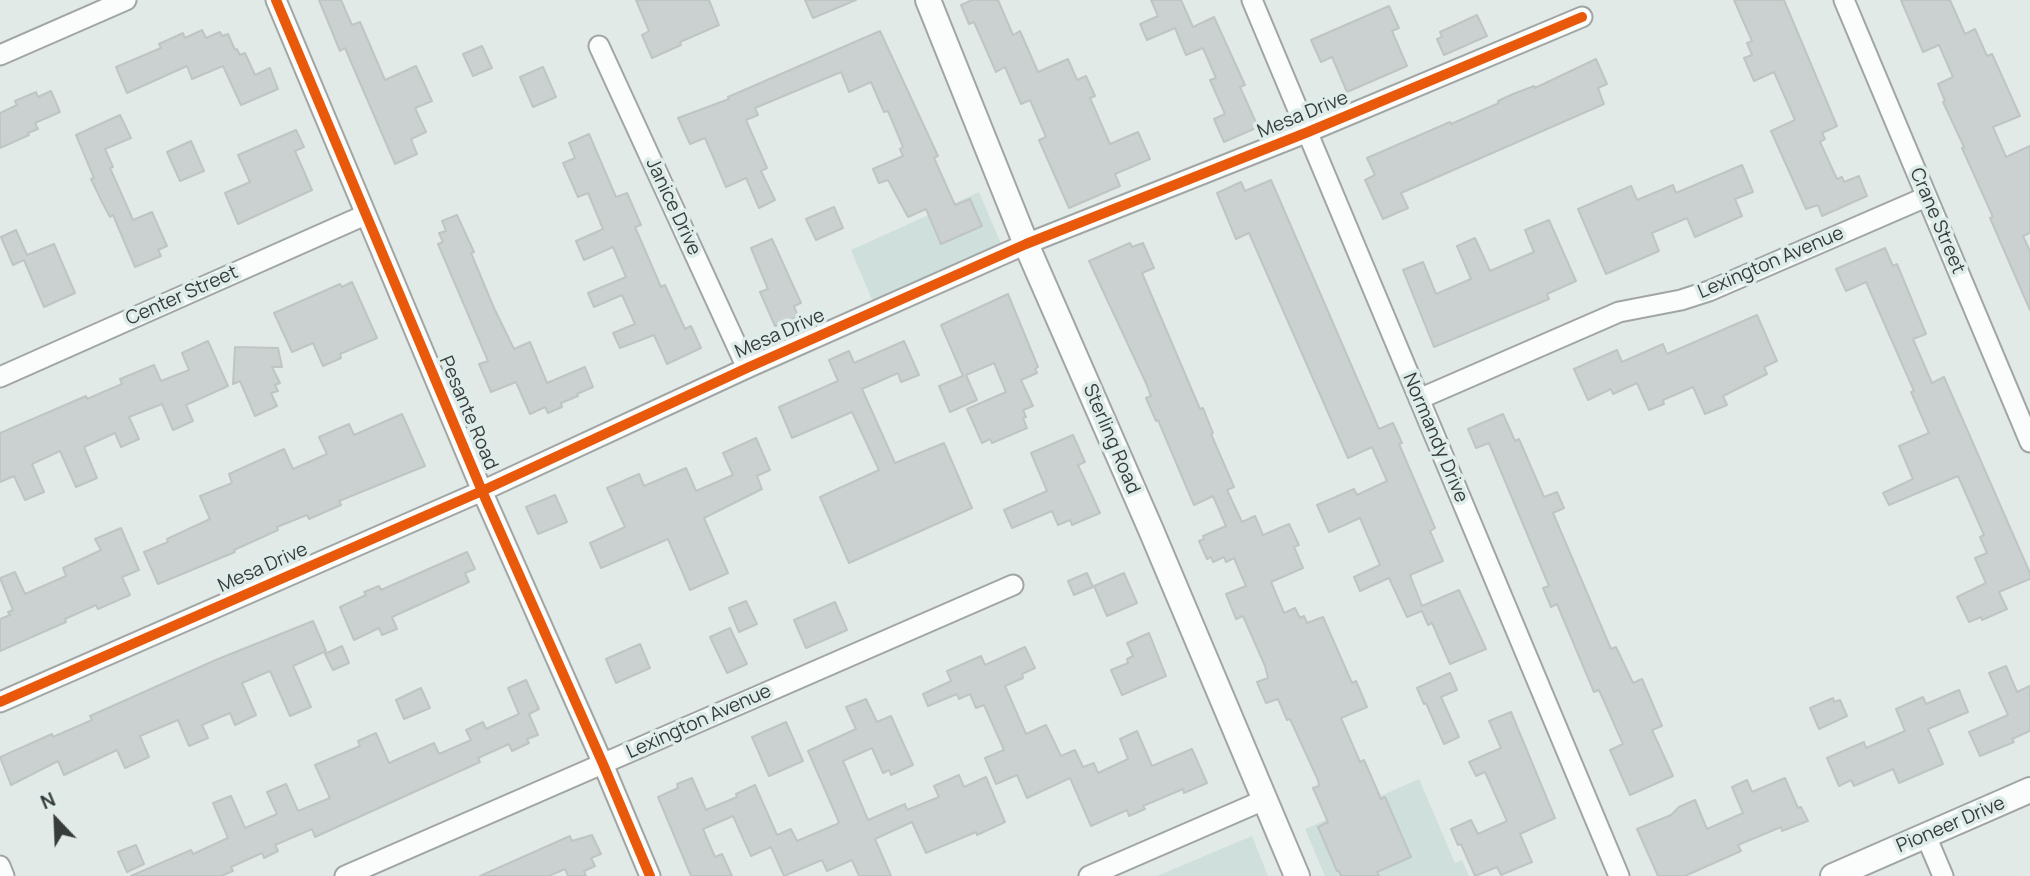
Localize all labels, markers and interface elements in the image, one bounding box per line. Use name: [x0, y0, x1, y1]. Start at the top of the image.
street label: Mesa Drive: [1254, 86, 1352, 144]
street label: Janice Drive: [641, 155, 705, 259]
street label: Crane Street: [1905, 165, 1969, 277]
street label: Lexington Avenue: [1695, 222, 1847, 304]
street label: Center Street: [122, 261, 242, 331]
street label: Mesa Drive: [732, 304, 828, 364]
street label: Pesante Road: [434, 353, 502, 473]
street label: Normandy Drive: [1397, 370, 1473, 506]
street label: Sterling Road: [1078, 381, 1144, 497]
street label: Mesa Drive: [215, 538, 311, 598]
street label: Lexington Avenue: [623, 680, 775, 764]
north arrow: [21, 785, 91, 855]
text: N: [36, 786, 59, 815]
street label: Pioneer Drive: [1893, 792, 2009, 858]

